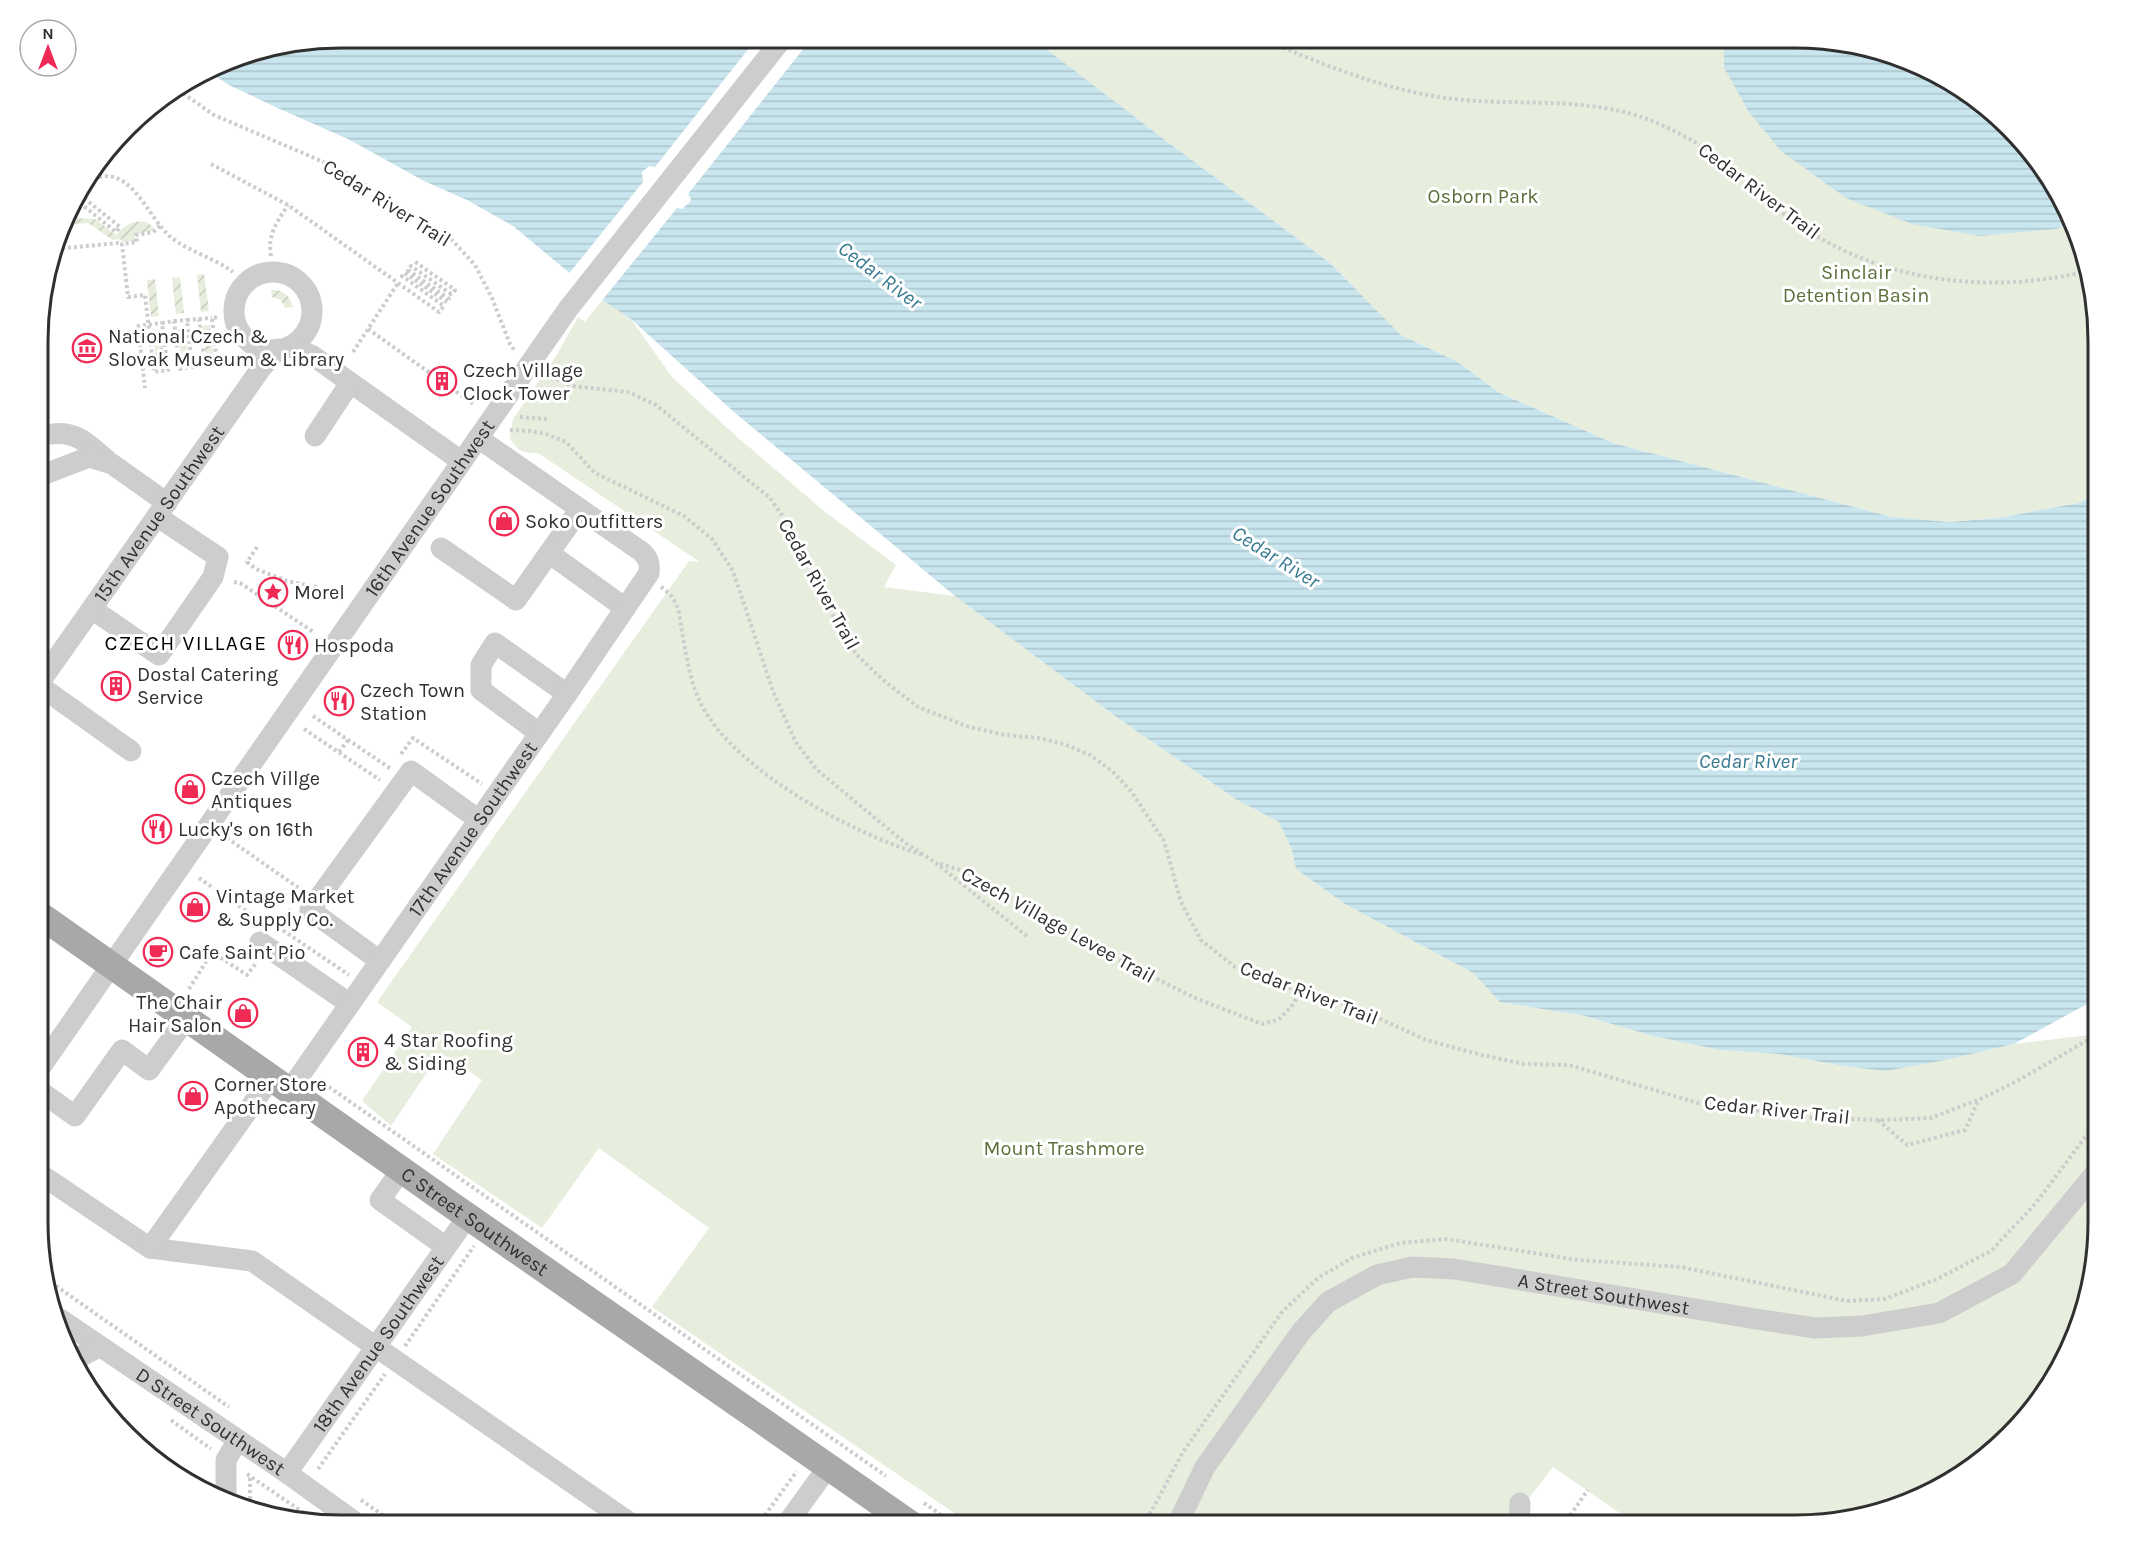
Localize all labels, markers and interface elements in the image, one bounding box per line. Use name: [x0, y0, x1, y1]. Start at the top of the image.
north arrow: [18, 18, 78, 78]
text: N: [42, 24, 54, 43]
street label: Cedar River Trail: [1694, 138, 1824, 244]
street label: Cedar River Trail: [319, 155, 455, 251]
park label: Osborn Park: [1428, 185, 1538, 208]
water label: Cedar River: [833, 236, 927, 315]
park label: Sinclair Detention Basin: [1783, 261, 1929, 307]
place label: National Czech & Slovak Museum & Library: [108, 325, 344, 371]
museum icon: National Czech & Slovak Museum & Library: [71, 332, 103, 364]
place label: Czech Village Clock Tower: [463, 359, 583, 405]
building icon: Czech Village Clock Tower: [426, 365, 458, 397]
street label: 16th Avenue Southwest: [360, 415, 499, 601]
street label: 15th Avenue Southwest: [89, 421, 229, 606]
shop icon: Soko Outfitters: [488, 505, 520, 537]
place label: Soko Outfitters: [525, 510, 663, 533]
street label: Cedar River Trail: [773, 514, 865, 654]
water label: Cedar River: [1228, 521, 1325, 594]
place icon: Morel: [257, 576, 289, 608]
place label: Morel: [294, 581, 345, 604]
restaurant icon: Hospoda: [277, 629, 309, 661]
district label: CZECH VILLAGE: [104, 631, 268, 655]
place label: Hospoda: [314, 634, 394, 657]
place label: Dostal Catering Service: [137, 663, 278, 709]
building icon: Dostal Catering Service: [100, 670, 132, 702]
place label: Czech Town Station: [360, 679, 465, 725]
restaurant icon: Czech Town Station: [323, 685, 355, 717]
street label: 17th Avenue Southwest: [403, 736, 542, 921]
water label: Cedar River: [1699, 749, 1798, 773]
place label: Czech Villge Antiques: [211, 767, 320, 813]
shop icon: Czech Villge Antiques: [174, 773, 206, 805]
restaurant icon: Lucky's on 16th: [141, 813, 173, 845]
place label: Lucky's on 16th: [178, 818, 313, 841]
street label: Czech Village Levee Trail: [957, 862, 1159, 988]
place label: Vintage Market & Supply Co.: [216, 885, 355, 931]
shop icon: Vintage Market & Supply Co.: [179, 891, 211, 923]
cafe icon: Cafe Saint Pio: [142, 936, 174, 968]
place label: Cafe Saint Pio: [179, 941, 306, 964]
street label: Cedar River Trail: [1237, 956, 1381, 1030]
place label: The Chair Hair Salon: [128, 991, 223, 1037]
shop icon: The Chair Hair Salon: [227, 997, 259, 1029]
place label: 4 Star Roofing & Siding: [384, 1029, 513, 1075]
building icon: 4 Star Roofing & Siding: [347, 1036, 379, 1068]
place label: Corner Store Apothecary: [214, 1073, 327, 1119]
shop icon: Corner Store Apothecary: [177, 1080, 209, 1112]
street label: Cedar River Trail: [1703, 1091, 1851, 1129]
park label: Mount Trashmore: [984, 1137, 1144, 1160]
street label: C Street Southwest: [397, 1162, 553, 1281]
street label: 18th Avenue Southwest: [308, 1250, 449, 1437]
street label: A Street Southwest: [1516, 1268, 1692, 1319]
street label: D Street Southwest: [132, 1362, 290, 1480]

